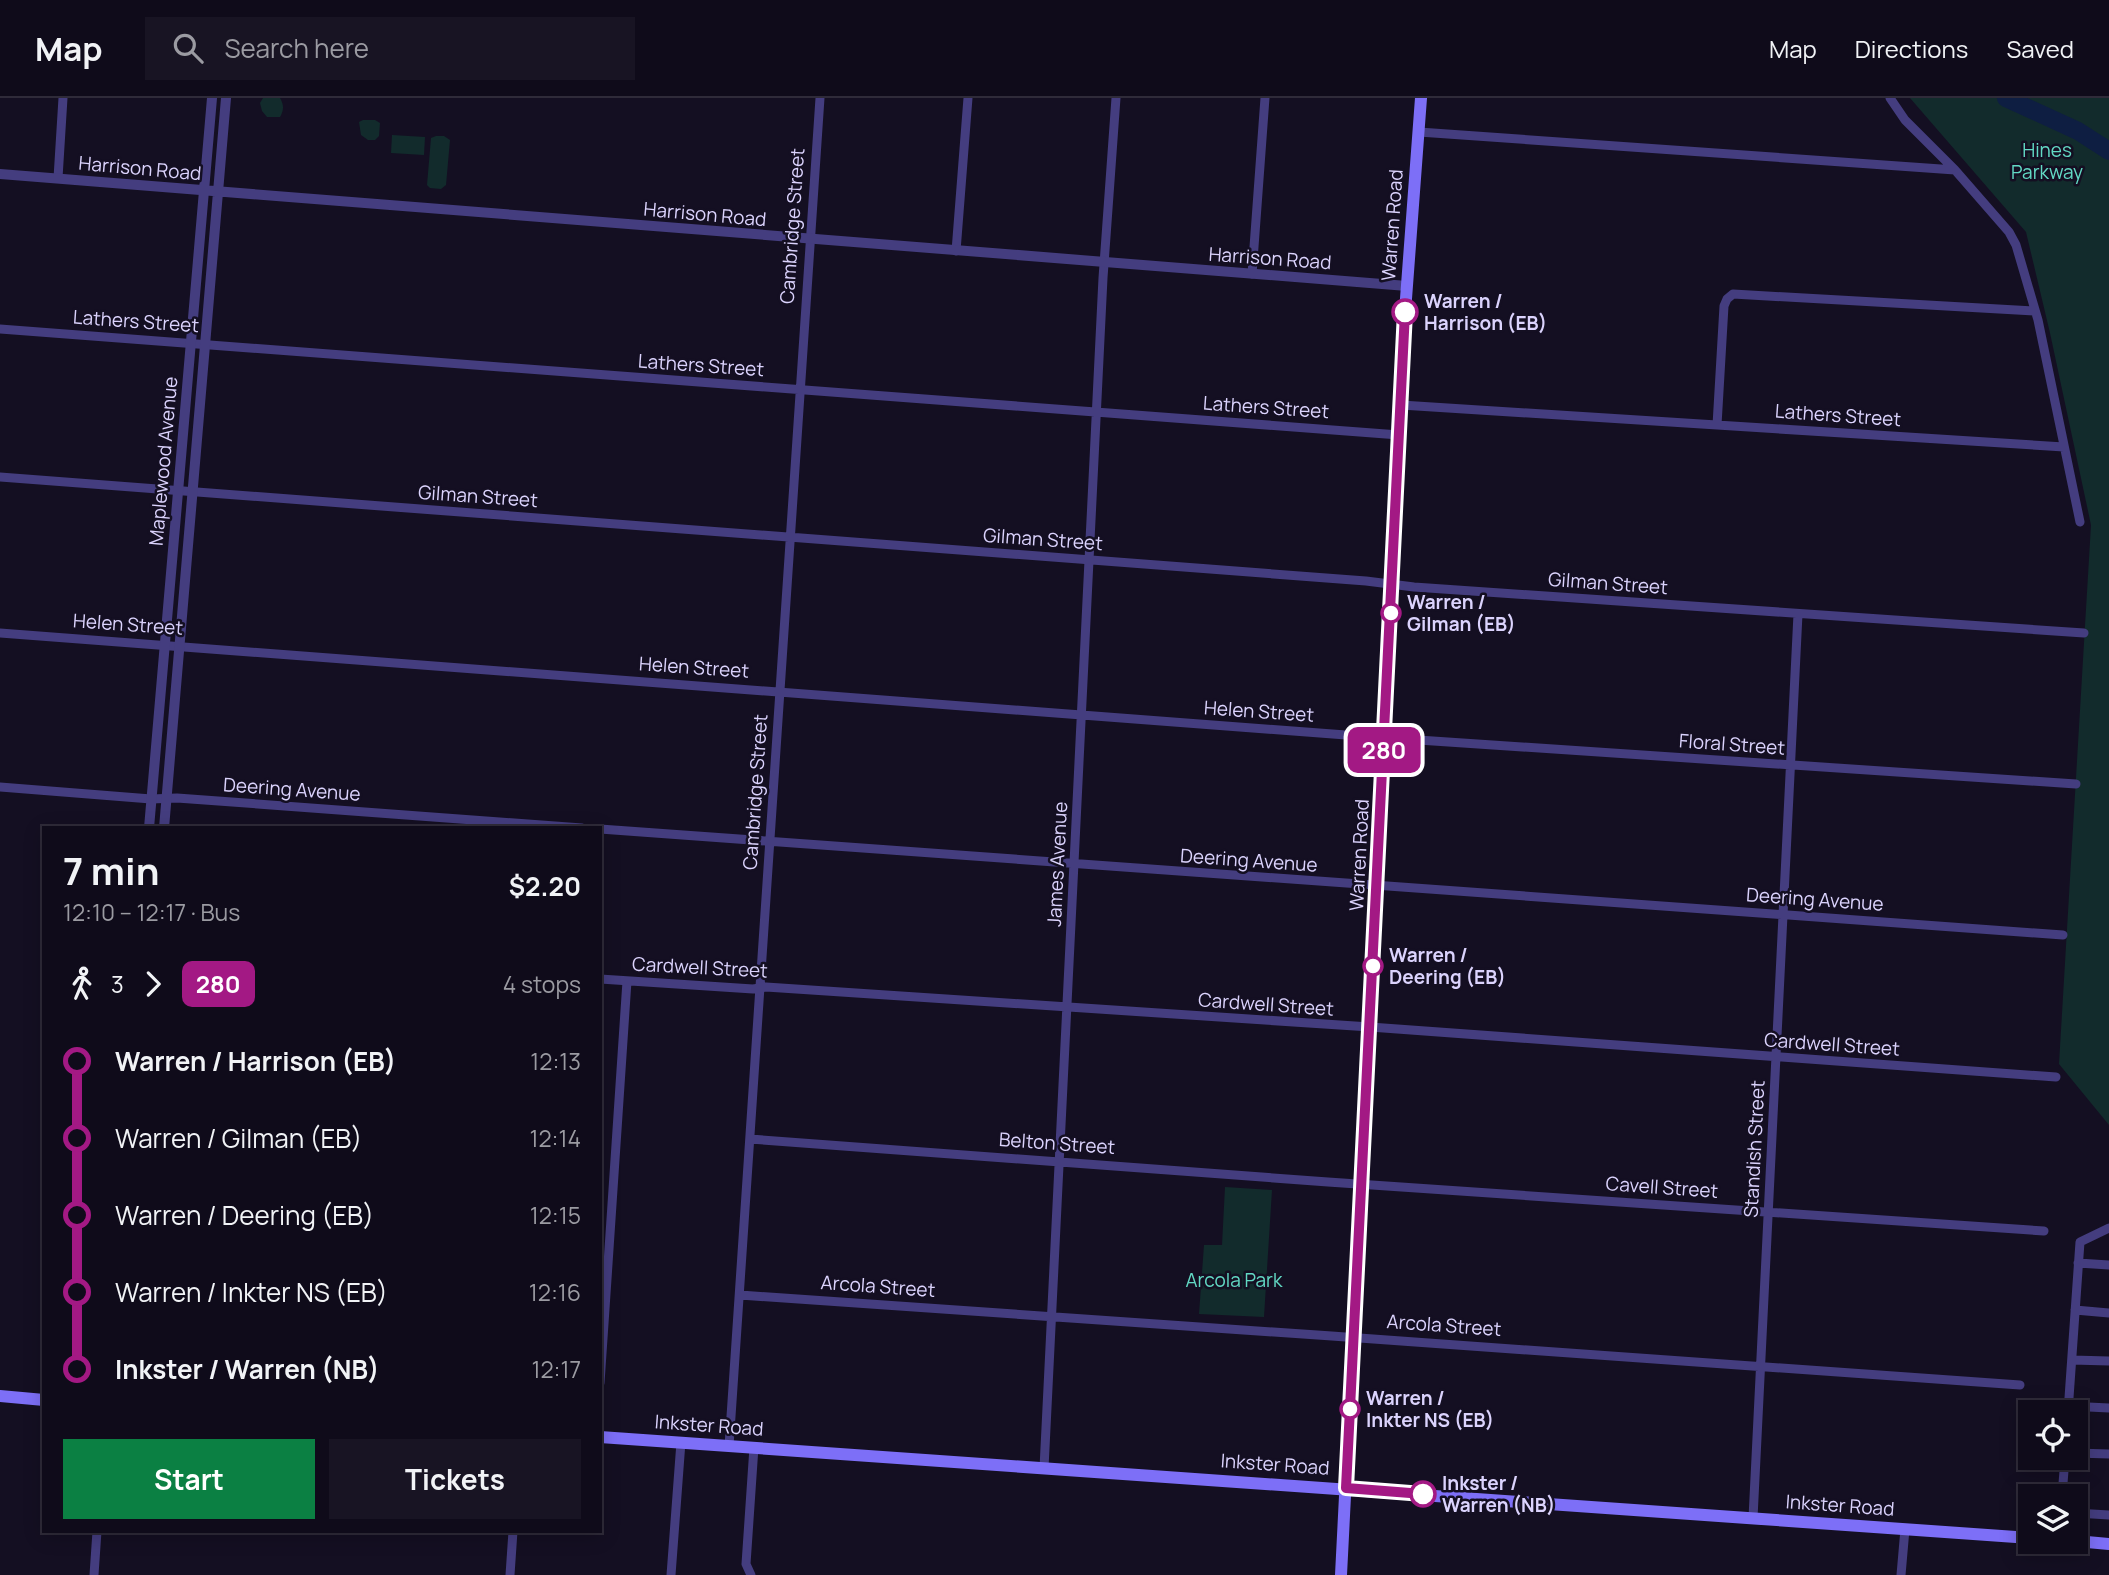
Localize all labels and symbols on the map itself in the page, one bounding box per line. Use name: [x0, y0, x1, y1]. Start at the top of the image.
park label: Hines Parkway: [2011, 137, 2083, 185]
street label: Cambridge Street: [774, 147, 810, 305]
street label: Harrison Road: [78, 150, 202, 186]
street label: Warren Road: [1375, 168, 1409, 282]
street label: Harrison Road: [643, 196, 767, 232]
street label: Harrison Road: [1208, 241, 1332, 275]
place label: Warren / Harrison (EB): [1424, 288, 1547, 336]
marker: Warren / Harrison (EB): [1392, 299, 1418, 325]
street label: Lathers Street: [72, 304, 200, 338]
street label: Lathers Street: [637, 348, 765, 382]
street label: Maplewood Avenue: [143, 375, 183, 547]
street label: Lathers Street: [1202, 390, 1330, 424]
street label: Lathers Street: [1774, 398, 1902, 432]
street label: Gilman Street: [417, 479, 539, 513]
street label: Gilman Street: [982, 522, 1104, 556]
street label: Gilman Street: [1547, 566, 1669, 600]
place label: Warren / Gilman (EB): [1407, 589, 1516, 637]
marker: Warren / Gilman (EB): [1381, 603, 1401, 623]
street label: Helen Street: [72, 607, 184, 641]
street label: Helen Street: [638, 650, 750, 684]
street label: Helen Street: [1203, 694, 1315, 728]
street label: Cambridge Street: [737, 713, 773, 871]
line badge: 280: [1344, 727, 1424, 773]
street label: Floral Street: [1678, 727, 1786, 761]
street label: Deering Avenue: [222, 771, 362, 807]
street label: Warren Road: [1343, 798, 1375, 912]
street label: James Avenue: [1041, 801, 1073, 927]
street label: Deering Avenue: [1179, 842, 1319, 878]
street label: Deering Avenue: [1745, 881, 1885, 917]
place label: Warren / Deering (EB): [1389, 942, 1506, 990]
street label: Cardwell Street: [631, 950, 769, 984]
marker: Warren / Deering (EB): [1363, 956, 1383, 976]
street label: Cardwell Street: [1197, 986, 1335, 1022]
street label: Cardwell Street: [1763, 1026, 1901, 1062]
street label: Standish Street: [1737, 1080, 1771, 1218]
street label: Belton Street: [998, 1126, 1116, 1160]
street label: Cavell Street: [1605, 1170, 1719, 1204]
park label: Arcola Park: [1186, 1267, 1283, 1293]
street label: Arcola Street: [820, 1269, 936, 1303]
street label: Arcola Street: [1386, 1308, 1502, 1342]
place label: Warren / Inkter NS (EB): [1366, 1385, 1494, 1433]
marker: Warren / Inkter NS (EB): [1340, 1399, 1360, 1419]
street label: Inkster Road: [654, 1408, 764, 1442]
street label: Inkster Road: [1220, 1447, 1330, 1481]
place label: Inkster / Warren (NB): [1442, 1470, 1555, 1518]
marker: Inkster / Warren (NB): [1410, 1481, 1436, 1507]
street label: Inkster Road: [1785, 1488, 1895, 1522]

